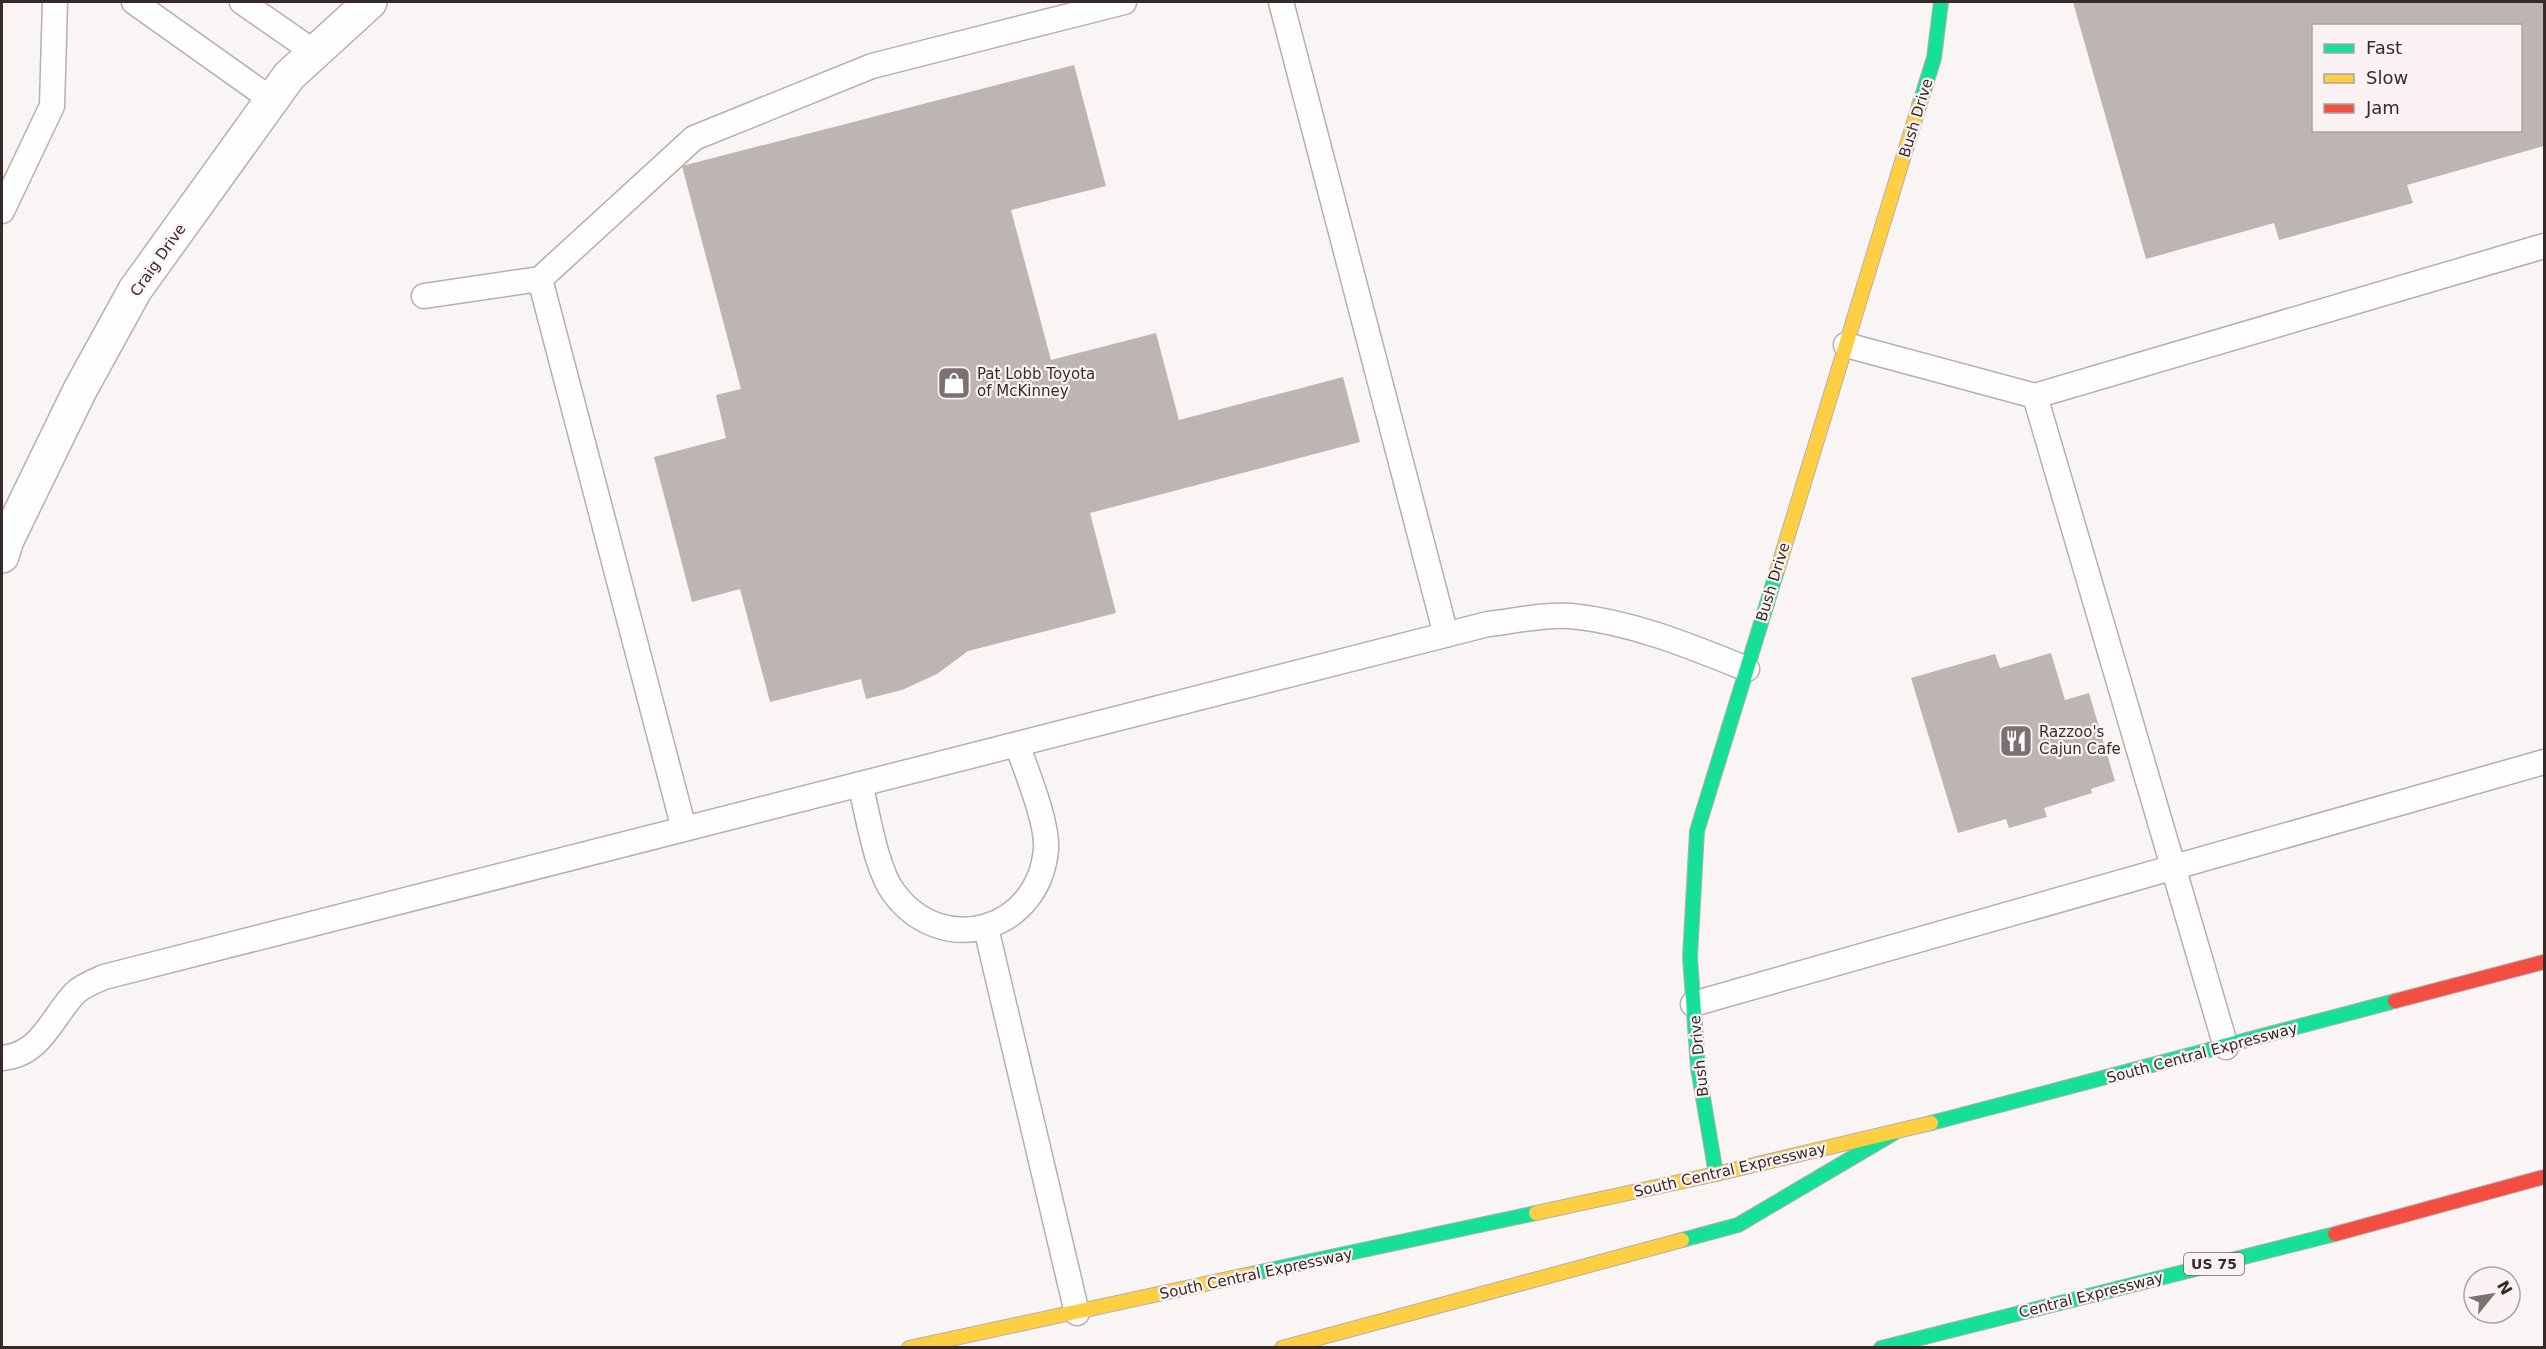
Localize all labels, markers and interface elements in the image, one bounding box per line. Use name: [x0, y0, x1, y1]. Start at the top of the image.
legend: [2312, 24, 2522, 132]
text: Fast: [2366, 37, 2402, 58]
text: Slow: [2366, 67, 2408, 88]
street label: Bush Drive: [1895, 76, 1937, 160]
text: Jam: [2365, 97, 2400, 118]
street label: Craig Drive: [126, 220, 190, 300]
shop icon: Pat Lobb Toyota of McKinney: [936, 365, 972, 401]
place label: Pat Lobb Toyota of McKinney: [977, 365, 1095, 400]
street label: Bush Drive: [1752, 540, 1794, 624]
restaurant icon: Razzoo's Cajun Cafe: [1998, 723, 2034, 759]
place label: Razzoo's Cajun Cafe: [2039, 723, 2121, 758]
street label: Bush Drive: [1686, 1014, 1712, 1098]
street label: South Central Expressway: [2105, 1019, 2299, 1087]
street label: South Central Expressway: [1632, 1139, 1828, 1201]
street label: South Central Expressway: [1158, 1245, 1354, 1303]
road number: US 75: [2184, 1253, 2244, 1275]
north arrow: [2462, 1265, 2522, 1325]
street label: Central Expressway: [2017, 1268, 2165, 1322]
text: N: [2493, 1277, 2516, 1298]

